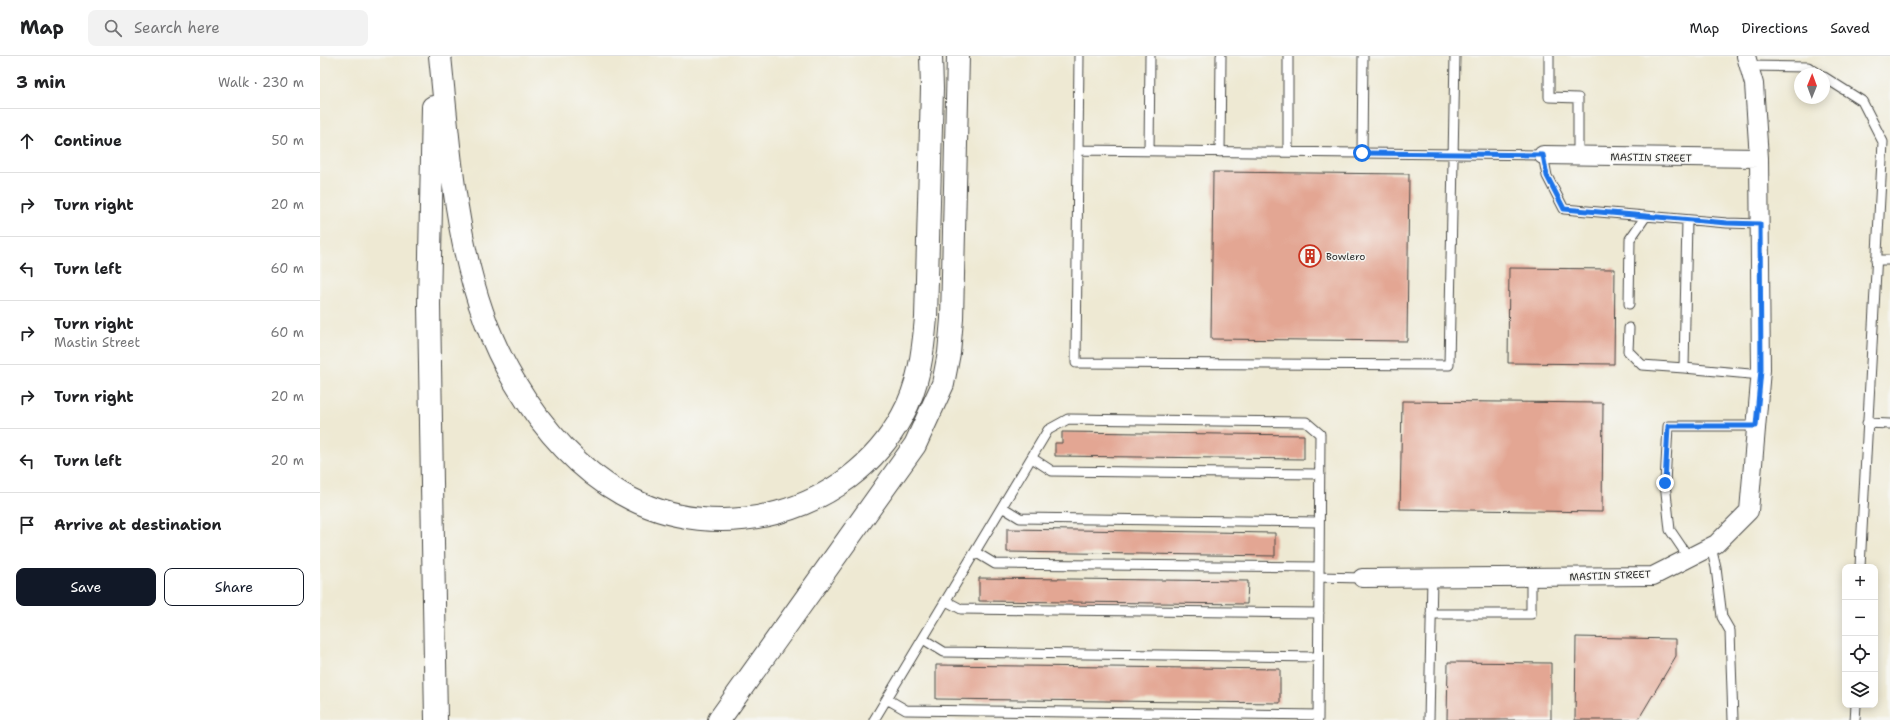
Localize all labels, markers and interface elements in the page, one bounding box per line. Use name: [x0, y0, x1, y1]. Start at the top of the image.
search box: [88, 10, 368, 46]
text: Map: [20, 15, 64, 40]
icon: search: [102, 17, 124, 39]
text: Search here: [134, 18, 220, 38]
text: Map: [1690, 19, 1720, 37]
text: Directions: [1742, 19, 1808, 37]
text: Saved: [1830, 19, 1870, 37]
north arrow: [1794, 68, 1830, 104]
text: 3 min: [16, 71, 66, 93]
text: Walk · 230 m: [218, 74, 304, 91]
icon: ahead: [16, 130, 38, 152]
text: Continue: [54, 131, 122, 151]
text: 50 m: [271, 132, 304, 149]
route start: [1353, 144, 1371, 162]
street label: MASTIN STREET: [1610, 150, 1692, 165]
icon: right: [16, 194, 38, 216]
text: Turn right: [54, 195, 134, 215]
text: 20 m: [271, 196, 304, 213]
building icon: Bowlero: [1297, 243, 1323, 269]
place label: Bowlero: [1326, 250, 1365, 263]
icon: left: [16, 258, 38, 280]
text: Turn left: [54, 259, 122, 279]
text: 60 m: [271, 260, 304, 277]
text: Turn right: [54, 314, 134, 334]
icon: right: [16, 322, 38, 344]
text: 60 m: [271, 324, 304, 341]
text: Mastin Street: [54, 334, 140, 351]
icon: right: [16, 386, 38, 408]
text: Turn right: [54, 387, 134, 407]
text: 20 m: [271, 388, 304, 405]
icon: left: [16, 450, 38, 472]
text: Turn left: [54, 451, 122, 471]
text: 20 m: [271, 452, 304, 469]
route end: [1656, 474, 1674, 492]
icon: arrive: [16, 514, 38, 536]
text: Arrive at destination: [54, 515, 222, 535]
map controls: [1842, 564, 1878, 708]
button: +: [1842, 564, 1878, 600]
button: Save: [16, 568, 156, 606]
button: Share: [164, 568, 304, 606]
street label: MASTIN STREET: [1569, 568, 1651, 583]
button: −: [1842, 600, 1878, 636]
button: locate: [1842, 636, 1878, 672]
button: layers: [1842, 672, 1878, 708]

